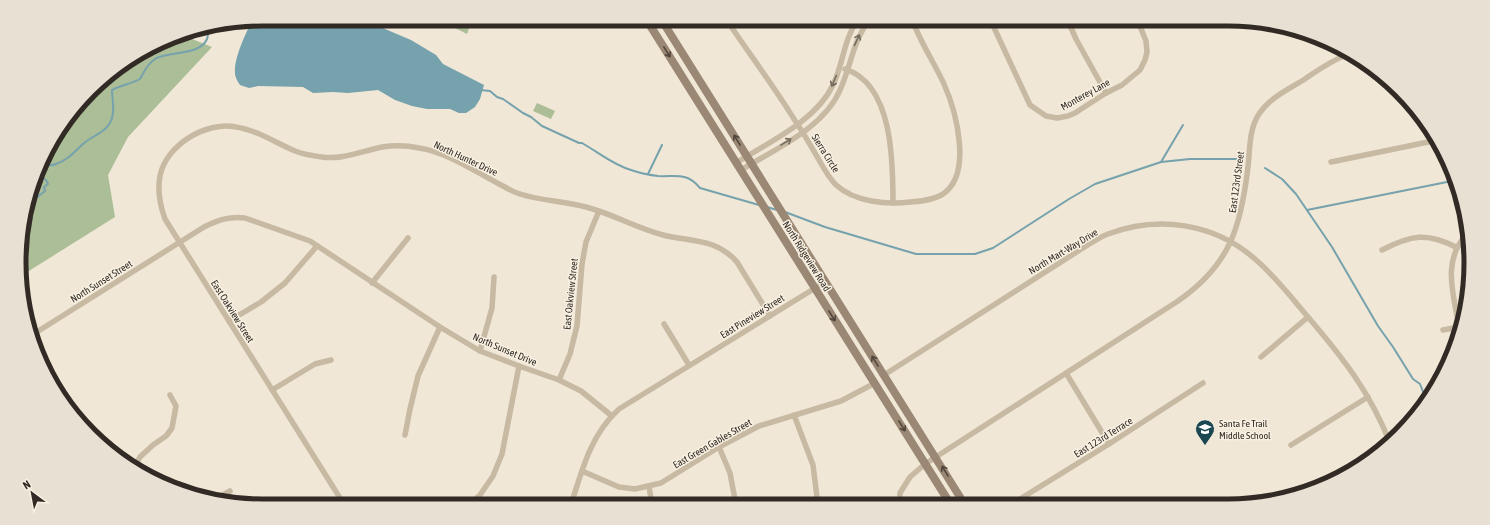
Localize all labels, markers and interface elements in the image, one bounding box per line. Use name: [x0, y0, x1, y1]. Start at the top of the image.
one-way arrow: [854, 34, 862, 46]
one-way arrow: [663, 46, 671, 57]
one-way arrow: [830, 75, 838, 87]
street label: Monterey Lane: [1059, 76, 1112, 112]
street label: Sierra Circle: [809, 132, 842, 175]
one-way arrow: [732, 134, 740, 146]
one-way arrow: [780, 138, 792, 146]
street label: North Hunter Drive: [432, 139, 500, 178]
street label: East 123rd Street: [1227, 151, 1246, 213]
street label: North Ridgeview Road: [781, 219, 833, 293]
street label: North Mart-Way Drive: [1027, 226, 1100, 276]
street label: North Sunset Street: [68, 258, 134, 305]
street label: East Oakview Street: [561, 258, 580, 330]
street label: East Oakview Street: [209, 278, 256, 345]
street label: East Pineview Street: [718, 292, 786, 340]
one-way arrow: [828, 310, 837, 321]
street label: North Sunset Drive: [471, 331, 539, 368]
one-way arrow: [871, 355, 879, 367]
street label: East 123rd Terrace: [1072, 415, 1135, 460]
street label: East Green Gables Street: [671, 416, 754, 470]
school or university icon: Santa Fe Trail Middle School: [1194, 418, 1216, 446]
place label: Santa Fe Trail Middle School: [1219, 418, 1271, 441]
one-way arrow: [898, 420, 906, 432]
one-way arrow: [940, 465, 948, 477]
north arrow: [12, 473, 52, 513]
text: N: [21, 478, 33, 491]

